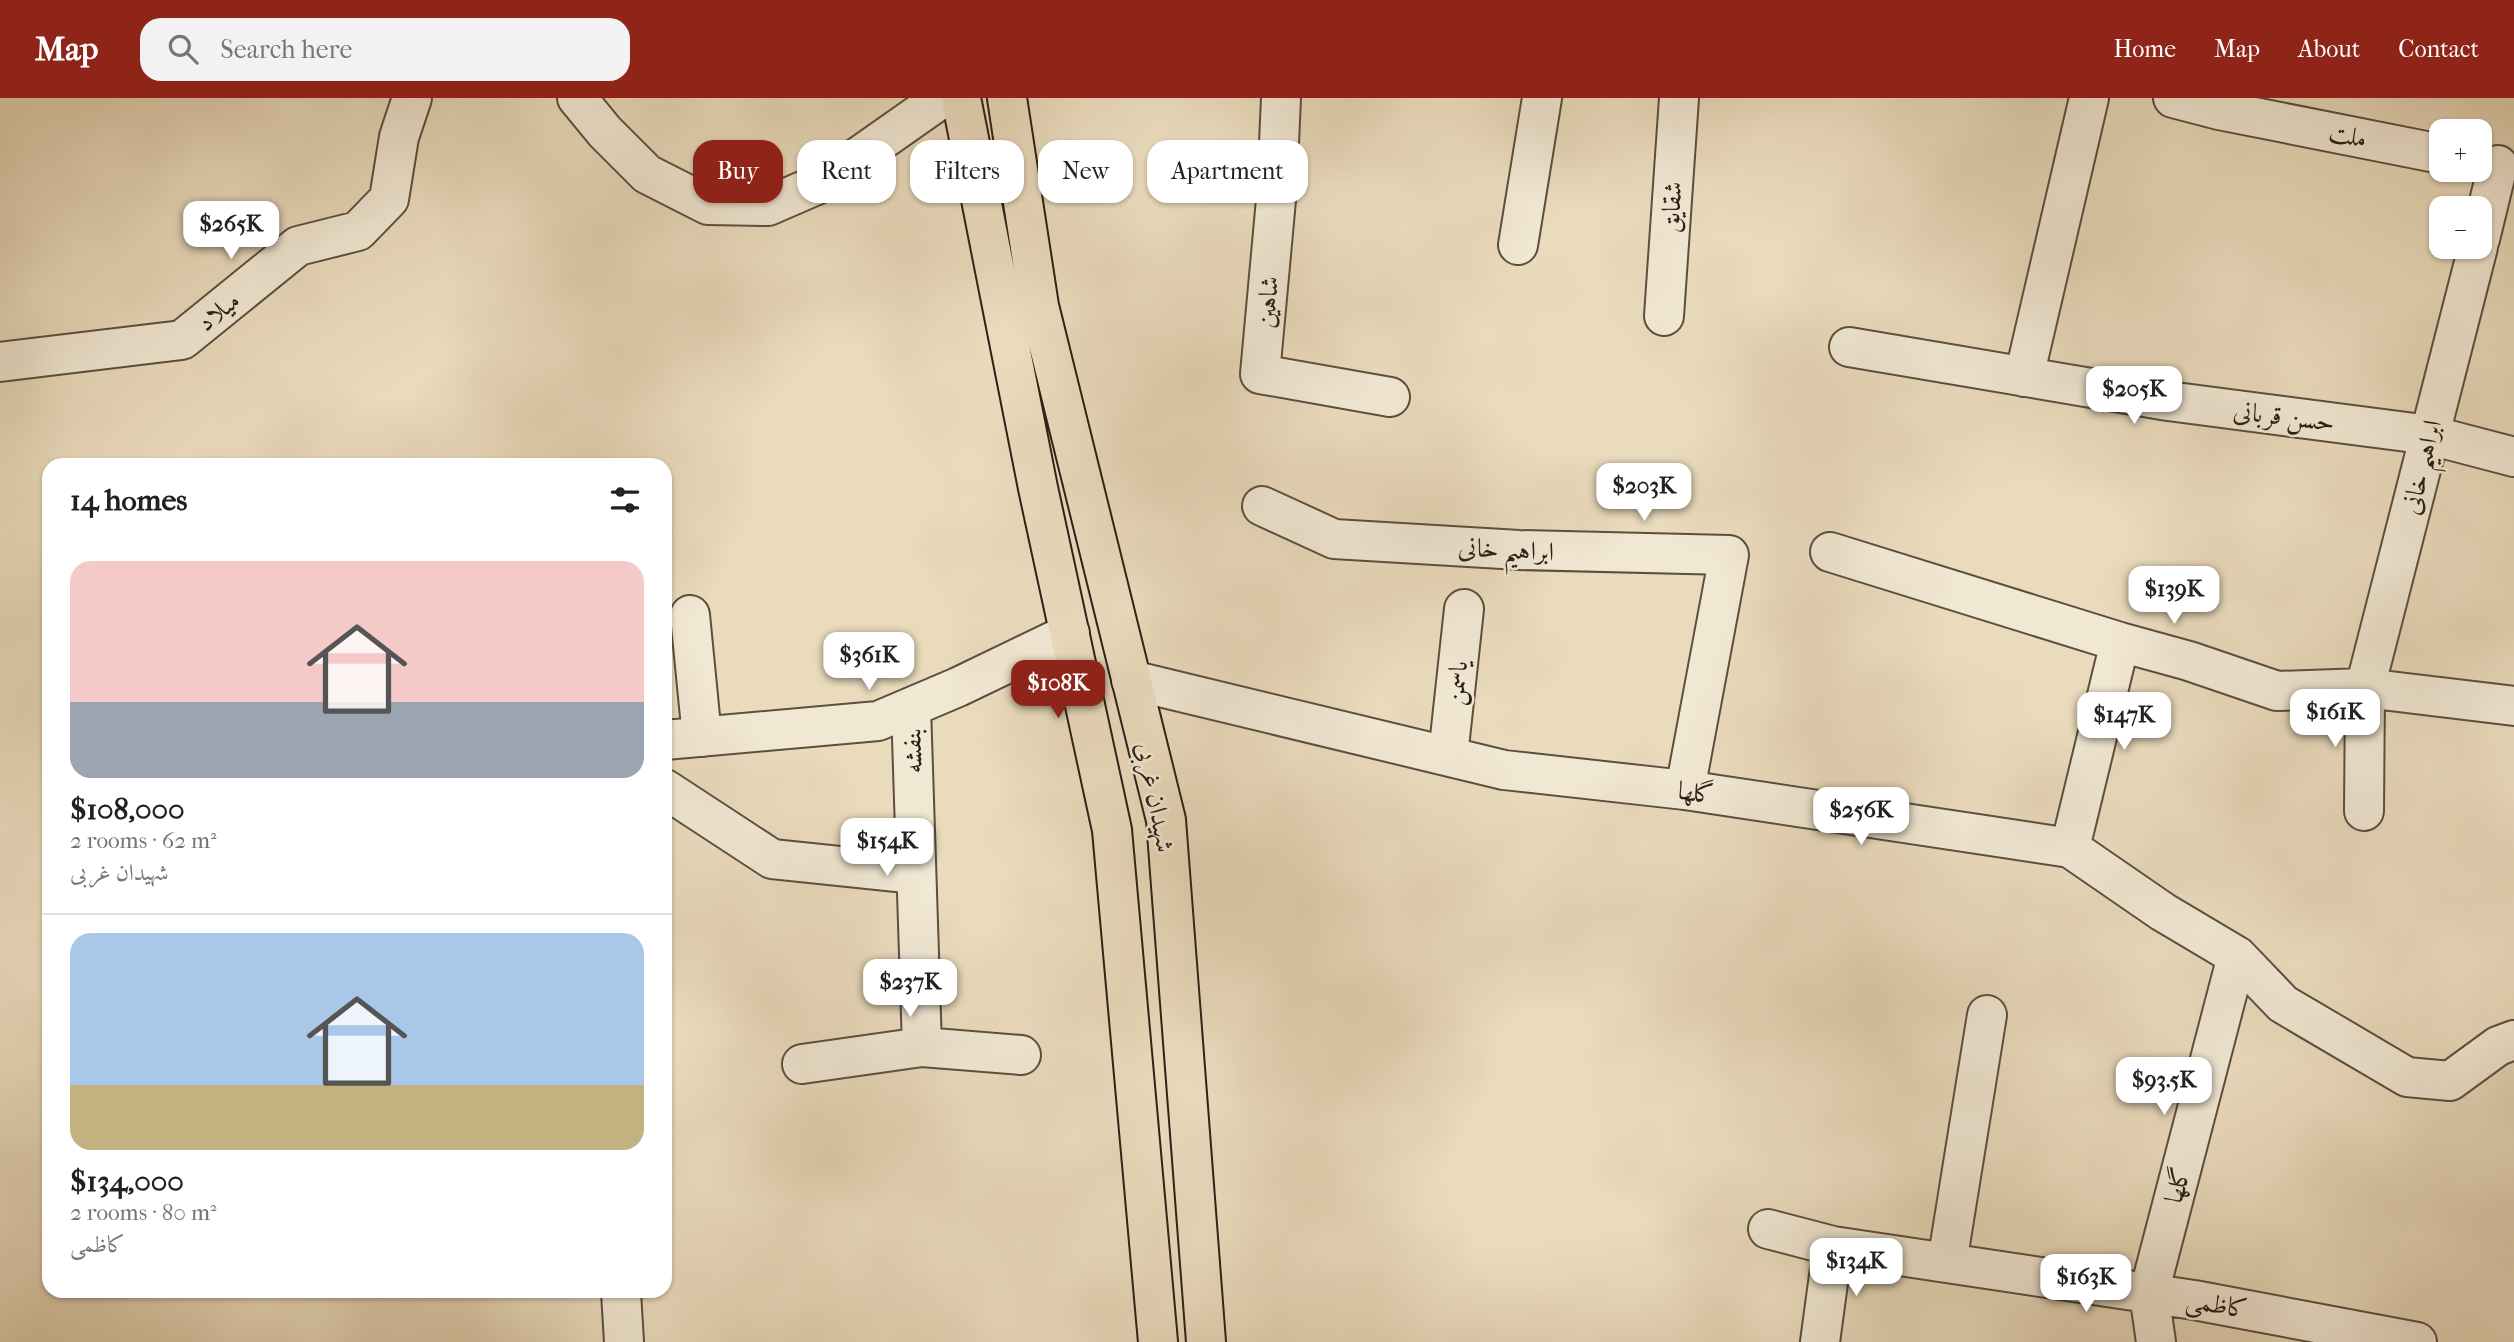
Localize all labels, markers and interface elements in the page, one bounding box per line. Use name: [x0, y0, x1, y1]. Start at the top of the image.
search box: [140, 18, 630, 81]
text: Map: [35, 30, 98, 69]
icon: search: [164, 30, 202, 68]
text: Search here: [220, 34, 352, 65]
text: Home: [2114, 35, 2176, 63]
text: Map: [2214, 35, 2260, 63]
text: About: [2298, 35, 2360, 63]
text: Contact: [2398, 35, 2479, 63]
street label: ملت: [2326, 117, 2370, 154]
map controls: [2429, 119, 2492, 259]
button: +: [2429, 119, 2492, 182]
chip: Buy: [693, 140, 783, 203]
chip: Rent: [797, 140, 896, 203]
chip: Filters: [910, 140, 1024, 203]
chip: New: [1038, 140, 1133, 203]
chip: Apartment: [1147, 140, 1308, 203]
street label: شقایق: [1654, 180, 1689, 234]
button: −: [2429, 196, 2492, 259]
pin: $265K: [182, 202, 280, 261]
text: $265K: [199, 210, 263, 237]
street label: شاهین: [1250, 275, 1285, 329]
street label: میلاد: [191, 285, 246, 338]
pin: $205K: [2085, 366, 2183, 426]
text: $205K: [2102, 375, 2166, 402]
street label: حسن قربانی: [2231, 395, 2336, 440]
street label: ابراهیم خانی: [2395, 417, 2458, 520]
pin: $203K: [1595, 464, 1693, 523]
text: $203K: [1612, 472, 1676, 499]
icon: filters: [606, 481, 644, 519]
text: 14 homes: [70, 483, 187, 518]
street label: ابراهیم خانی: [1457, 531, 1555, 577]
pin: $139K: [2125, 566, 2223, 626]
text: $139K: [2144, 575, 2204, 602]
icon: home: [294, 606, 420, 732]
pin: $361K: [820, 632, 918, 692]
text: $361K: [839, 641, 899, 668]
street label: یاسمن: [1439, 657, 1476, 707]
pin: $108K: [1009, 660, 1107, 720]
text: $108K: [1027, 669, 1089, 696]
pin: $161K: [2286, 690, 2384, 749]
pin: $147K: [2075, 692, 2173, 752]
text: $161K: [2306, 698, 2364, 725]
text: $147K: [2093, 701, 2155, 728]
street label: بنفشه: [896, 728, 929, 774]
street label: شهیدان غربی: [1127, 739, 1181, 855]
street label: گلها: [1676, 775, 1716, 810]
pin: $256K: [1812, 788, 1910, 847]
text: $108,000: [70, 792, 185, 827]
text: $256K: [1829, 796, 1893, 823]
pin: $154K: [838, 818, 936, 878]
text: 2 rooms · 62 m²: [70, 827, 217, 854]
text: $154K: [856, 827, 918, 854]
text: شهیدان غربی: [70, 859, 169, 886]
pin: $237K: [861, 960, 959, 1019]
text: $237K: [879, 968, 941, 995]
icon: home: [294, 978, 420, 1104]
pin: $93.5K: [2107, 1058, 2221, 1117]
text: $93.5K: [2132, 1066, 2196, 1093]
text: $134,000: [70, 1164, 184, 1199]
street label: گلها: [2158, 1164, 2197, 1207]
text: 2 rooms · 80 m²: [70, 1199, 217, 1226]
text: کاظمی: [70, 1231, 125, 1258]
pin: $134K: [1807, 1238, 1905, 1298]
text: $134K: [1826, 1247, 1886, 1274]
pin: $163K: [2037, 1254, 2135, 1314]
text: $163K: [2056, 1263, 2116, 1290]
street label: کاظمی: [2183, 1284, 2250, 1327]

